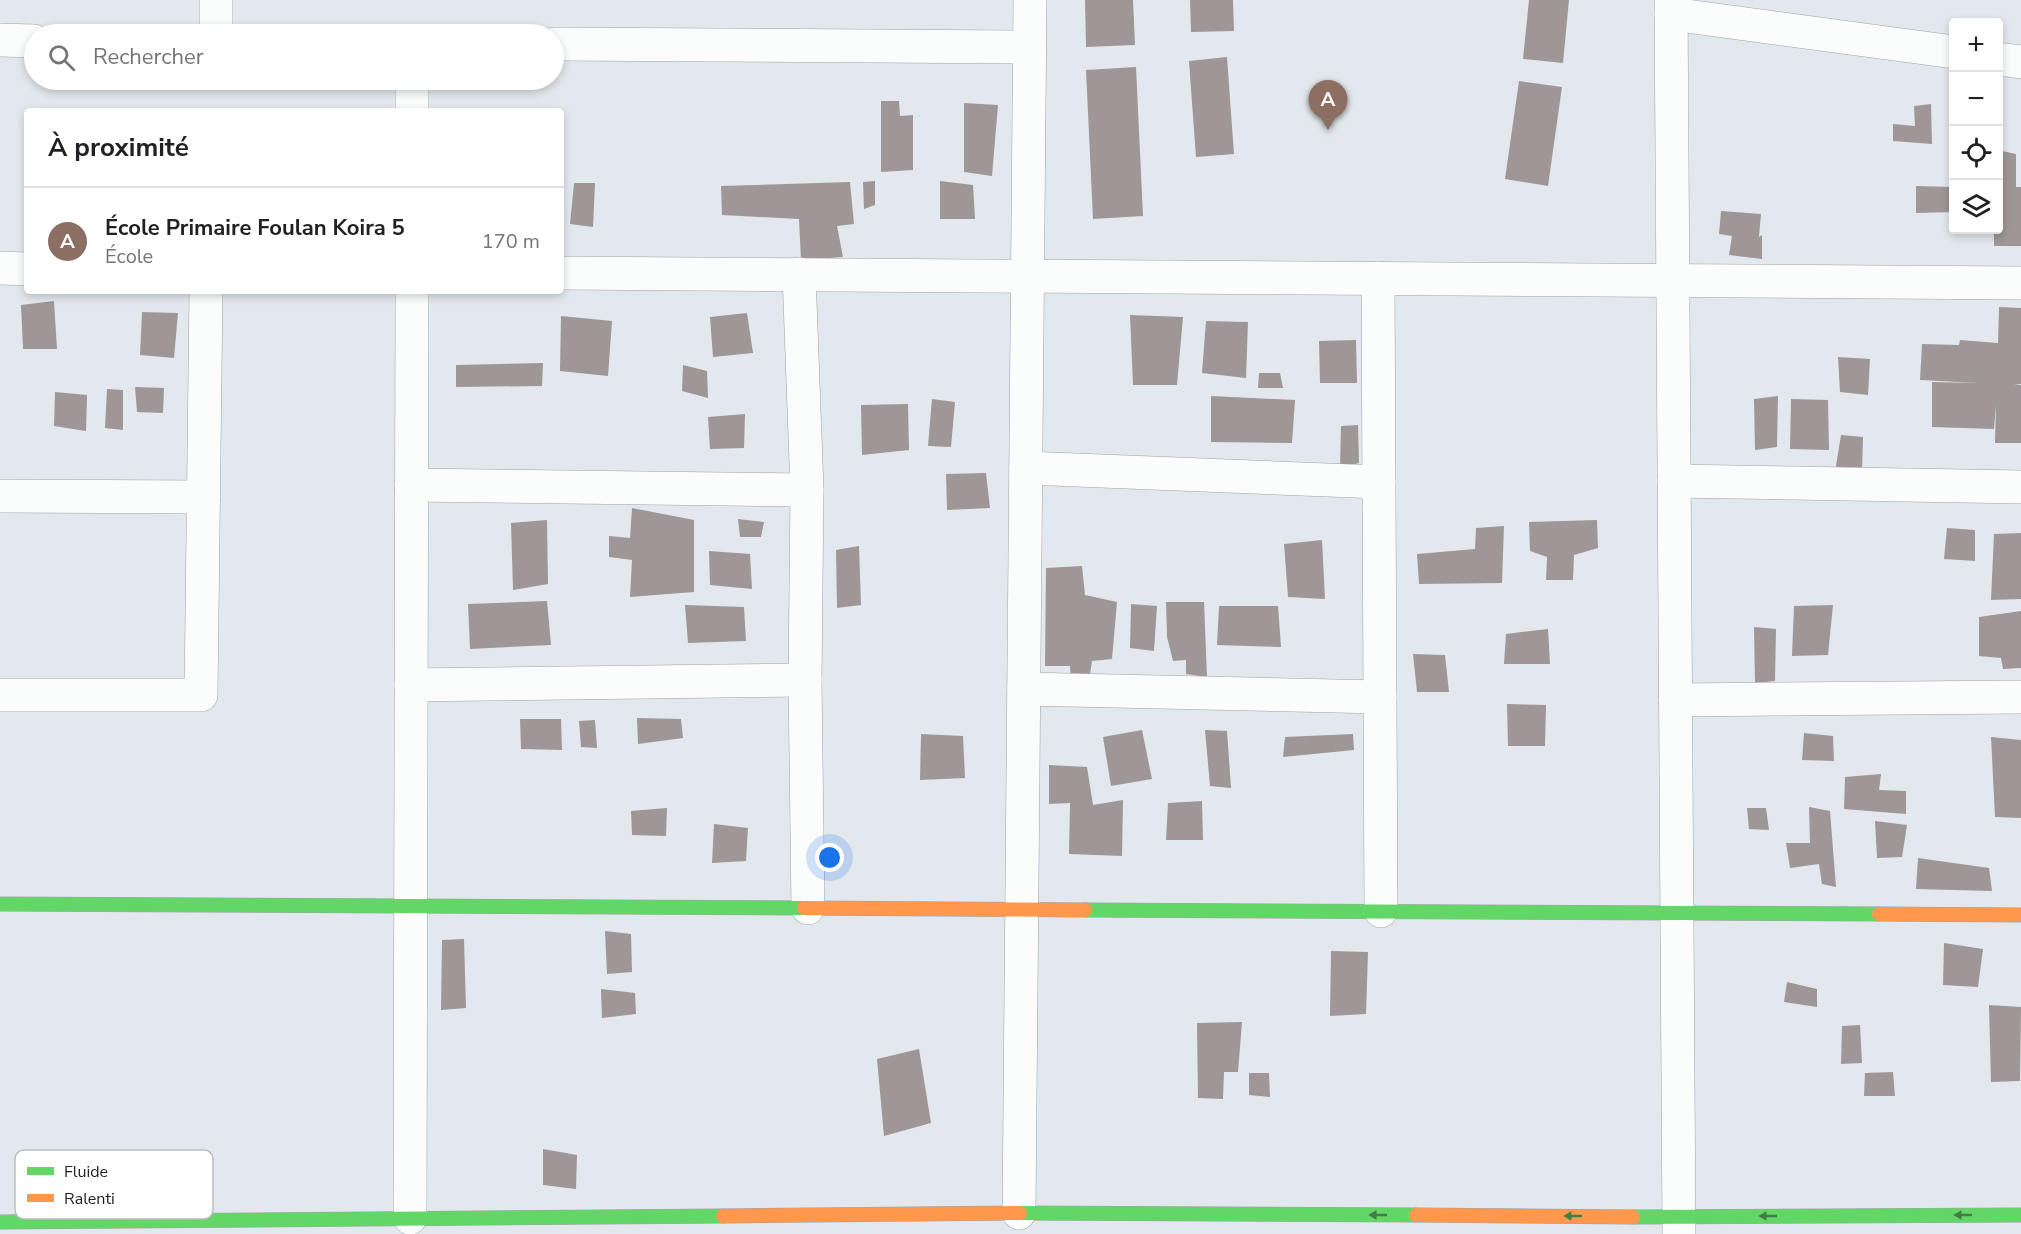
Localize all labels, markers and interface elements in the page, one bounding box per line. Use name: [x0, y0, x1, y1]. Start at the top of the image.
map controls: [1949, 18, 2003, 234]
button: +: [1949, 18, 2003, 72]
search box: [24, 24, 564, 90]
icon: search: [45, 41, 78, 74]
text: Rechercher: [93, 42, 204, 72]
button: −: [1949, 72, 2003, 126]
pin: A: [1308, 80, 1348, 130]
button: locate: [1949, 126, 2003, 180]
text: À proximité: [48, 130, 189, 165]
button: layers: [1949, 180, 2003, 234]
text: École Primaire Foulan Koira 5: [105, 213, 405, 243]
text: A: [60, 228, 75, 255]
text: 170 m: [482, 228, 540, 255]
text: École: [105, 243, 153, 270]
your location: [815, 843, 844, 872]
legend: [15, 1150, 213, 1219]
text: Fluide: [64, 1161, 108, 1183]
text: Ralenti: [64, 1188, 115, 1210]
one-way arrow: [1368, 1210, 1387, 1220]
one-way arrow: [1953, 1210, 1972, 1220]
one-way arrow: [1563, 1211, 1582, 1221]
one-way arrow: [1758, 1211, 1777, 1221]

